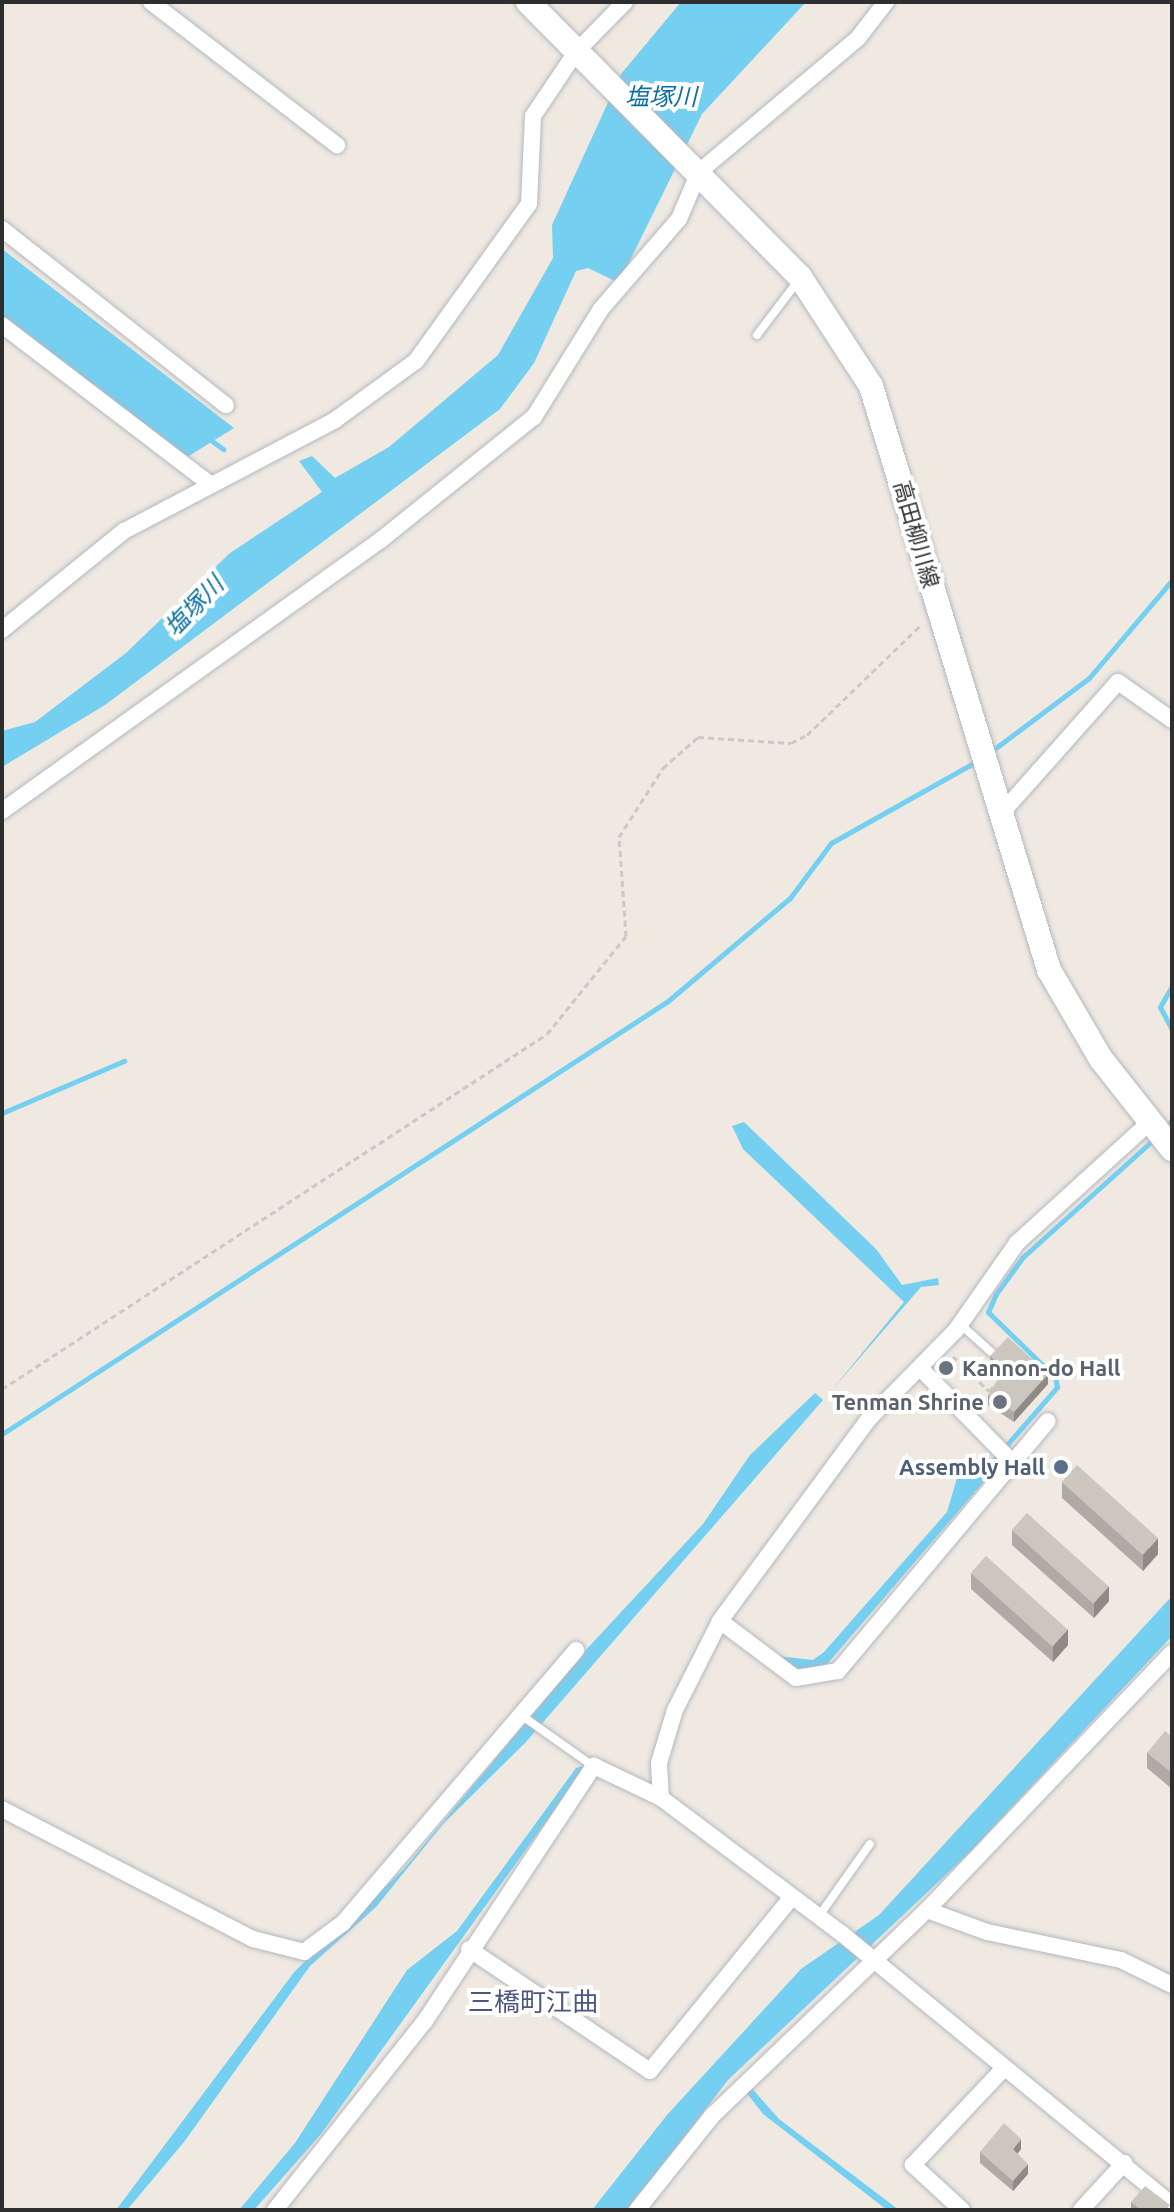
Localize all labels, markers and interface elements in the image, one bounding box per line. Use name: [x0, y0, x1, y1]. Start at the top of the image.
water label: 塩塚川: [625, 83, 697, 111]
street label: 高田柳川線: [889, 477, 945, 591]
water label: 塩塚川: [159, 570, 229, 642]
place label: Kannon-do Hall: [962, 1355, 1121, 1381]
marker: Kannon-do Hall: [937, 1359, 955, 1377]
place label: Tenman Shrine: [832, 1389, 984, 1415]
marker: Tenman Shrine: [991, 1393, 1009, 1411]
place label: Assembly Hall: [899, 1454, 1045, 1480]
marker: Assembly Hall: [1052, 1458, 1070, 1476]
district label: 三橋町江曲: [468, 1986, 598, 2018]

